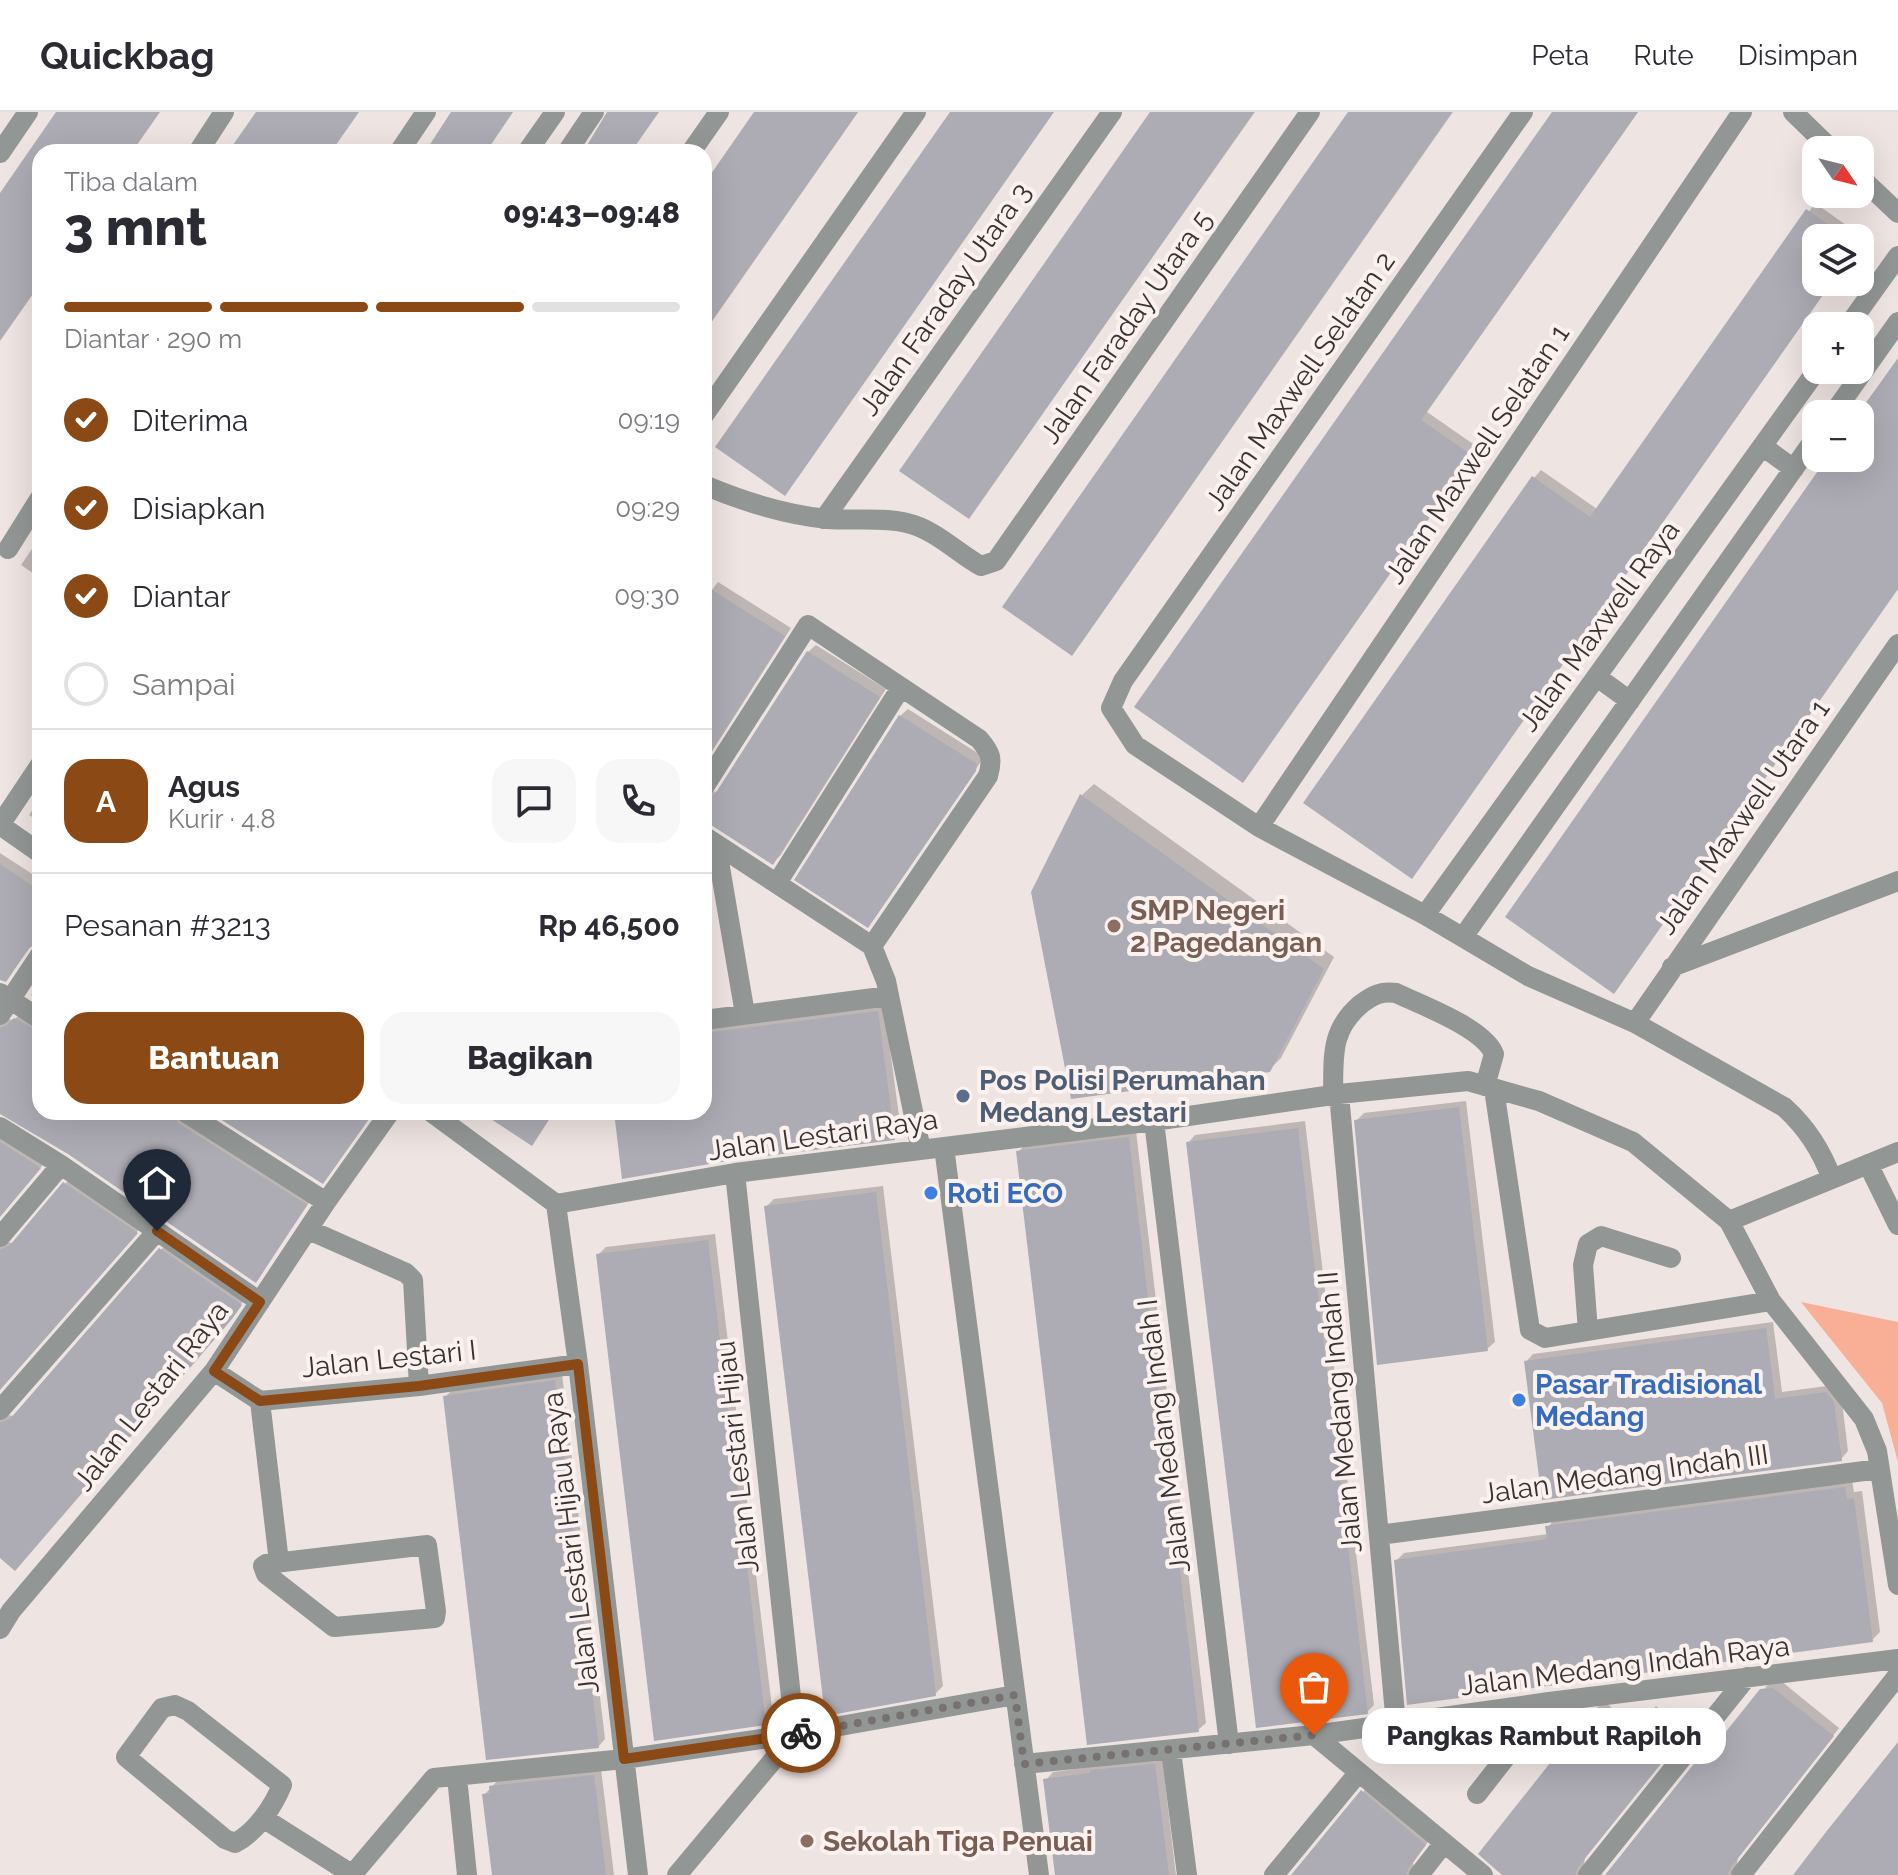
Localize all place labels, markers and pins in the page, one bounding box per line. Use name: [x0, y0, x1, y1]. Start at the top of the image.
place label: SMP Negeri 2 Pagedangan: [1130, 894, 1322, 959]
marker: SMP Negeri 2 Pagedangan: [1105, 917, 1123, 935]
place label: Pos Polisi Perumahan Medang Lestari: [979, 1064, 1266, 1129]
marker: Pos Polisi Perumahan Medang Lestari: [954, 1087, 972, 1105]
pin: [123, 1149, 191, 1231]
place label: Roti ECO: [947, 1177, 1063, 1210]
marker: Roti ECO: [922, 1184, 940, 1202]
place label: Pasar Tradisional Medang: [1535, 1368, 1762, 1433]
marker: Pasar Tradisional Medang: [1510, 1391, 1528, 1409]
pin: [1280, 1653, 1348, 1735]
callout: Pangkas Rambut Rapiloh: [1362, 1707, 1726, 1763]
place label: Sekolah Tiga Penuai: [823, 1825, 1093, 1858]
marker: Sekolah Tiga Penuai: [798, 1832, 816, 1850]

